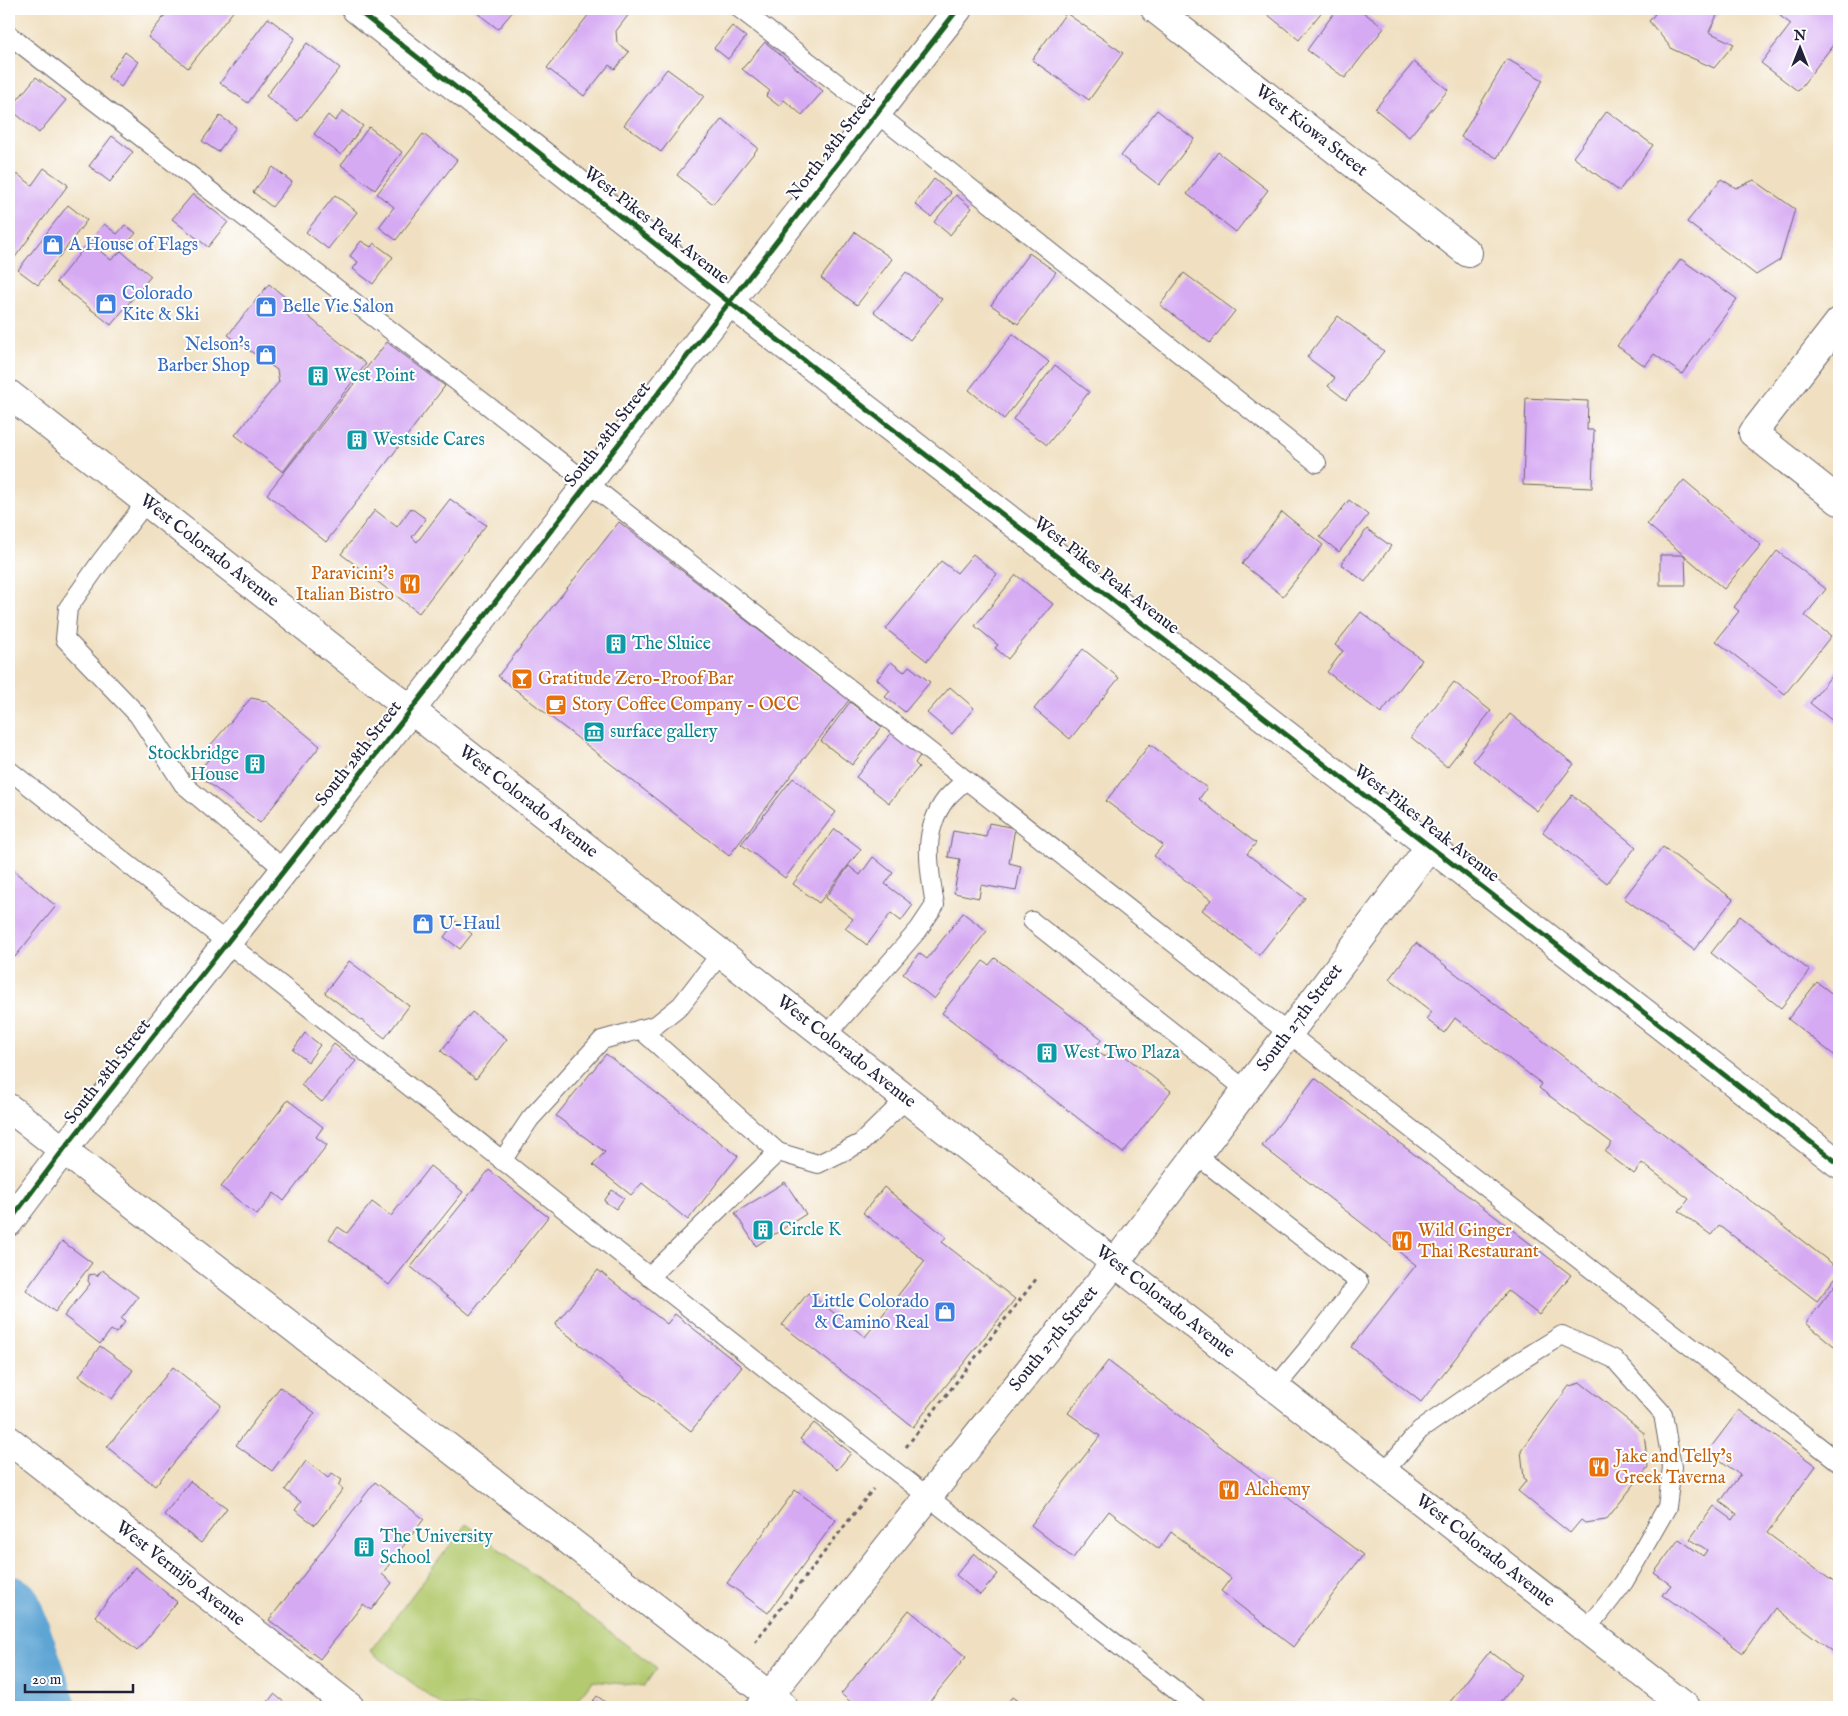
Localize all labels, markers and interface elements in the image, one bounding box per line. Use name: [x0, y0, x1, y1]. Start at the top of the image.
north arrow: [1776, 22, 1826, 72]
text: N: [1793, 27, 1806, 45]
street label: West Kiowa Street: [1250, 80, 1372, 182]
street label: North 28th Street: [783, 88, 881, 206]
street label: West Pikes Peak Avenue: [578, 162, 734, 290]
shop icon: A House of Flags: [41, 233, 65, 257]
place label: A House of Flags: [68, 234, 198, 257]
place label: Colorado Kite & Ski: [122, 283, 199, 327]
shop icon: Colorado Kite & Ski: [94, 292, 118, 316]
shop icon: Belle Vie Salon: [254, 295, 278, 319]
place label: Belle Vie Salon: [282, 296, 394, 319]
place label: Nelson's Barber Shop: [157, 334, 250, 378]
shop icon: Nelson's Barber Shop: [254, 343, 278, 367]
building icon: West Point: [306, 364, 330, 388]
place label: West Point: [334, 365, 415, 388]
street label: South 28th Street: [560, 378, 656, 492]
building icon: Westside Cares: [345, 428, 369, 452]
place label: Westside Cares: [373, 429, 485, 452]
street label: West Colorado Avenue: [135, 489, 283, 613]
street label: West Pikes Peak Avenue: [1028, 512, 1184, 640]
place label: Paravicini's Italian Bistro: [296, 563, 394, 607]
restaurant icon: Paravicini's Italian Bistro: [398, 572, 422, 596]
building icon: The Sluice: [604, 632, 628, 656]
place label: The Sluice: [632, 633, 711, 656]
bar icon: Gratitude Zero-Proof Bar: [510, 667, 534, 691]
place label: Gratitude Zero-Proof Bar: [538, 668, 734, 691]
cafe icon: Story Coffee Company - OCC: [544, 693, 568, 717]
place label: Story Coffee Company - OCC: [572, 694, 799, 717]
street label: South 28th Street: [311, 697, 407, 811]
museum icon: surface gallery: [582, 720, 606, 744]
place label: surface gallery: [610, 721, 718, 744]
street label: West Colorado Avenue: [454, 740, 602, 864]
place label: Stockbridge House: [148, 743, 239, 787]
building icon: Stockbridge House: [243, 752, 267, 776]
street label: West Pikes Peak Avenue: [1348, 760, 1504, 888]
shop icon: U-Haul: [411, 912, 435, 936]
place label: U-Haul: [439, 913, 500, 936]
street label: South 27th Street: [1252, 960, 1348, 1076]
street label: West Colorado Avenue: [772, 990, 920, 1114]
street label: South 28th Street: [60, 1015, 156, 1129]
building icon: West Two Plaza: [1035, 1041, 1059, 1065]
place label: West Two Plaza: [1063, 1042, 1180, 1065]
building icon: Circle K: [751, 1218, 775, 1242]
place label: Circle K: [779, 1219, 842, 1242]
place label: Wild Ginger Thai Restaurant: [1418, 1220, 1539, 1264]
restaurant icon: Wild Ginger Thai Restaurant: [1390, 1229, 1414, 1253]
street label: West Colorado Avenue: [1091, 1240, 1239, 1364]
street label: South 27th Street: [1004, 1282, 1104, 1396]
place label: Little Colorado & Camino Real: [811, 1291, 929, 1335]
shop icon: Little Colorado & Camino Real: [933, 1300, 957, 1324]
place label: Jake and Telly’s Greek Taverna: [1613, 1446, 1732, 1490]
restaurant icon: Jake and Telly’s Greek Taverna: [1587, 1455, 1611, 1479]
restaurant icon: Alchemy: [1217, 1478, 1241, 1502]
place label: Alchemy: [1244, 1479, 1310, 1502]
street label: West Colorado Avenue: [1411, 1489, 1559, 1613]
street label: West Vermijo Avenue: [111, 1516, 249, 1632]
place label: The University School: [380, 1526, 493, 1570]
building icon: The University School: [352, 1535, 376, 1559]
scale bar: [25, 1661, 132, 1693]
text: 20 m: [32, 1670, 62, 1689]

